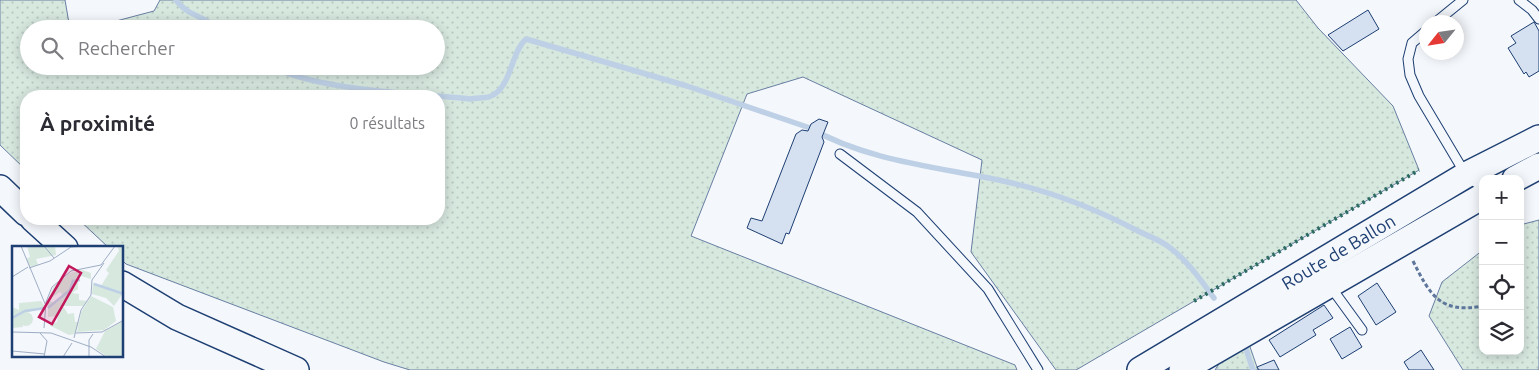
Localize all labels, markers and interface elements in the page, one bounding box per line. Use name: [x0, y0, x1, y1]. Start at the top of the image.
north arrow: [1419, 15, 1464, 60]
search box: [20, 20, 445, 75]
icon: search: [38, 34, 66, 62]
text: Rechercher: [78, 37, 175, 59]
text: À proximité: [40, 111, 155, 135]
text: 0 résultats: [349, 114, 425, 132]
map controls: [1479, 175, 1524, 355]
button: +: [1479, 175, 1524, 220]
street label: Route de Ballon: [1278, 210, 1399, 293]
button: −: [1479, 220, 1524, 265]
inset map: [12, 246, 124, 358]
button: locate: [1479, 265, 1524, 310]
button: layers: [1479, 310, 1524, 355]

